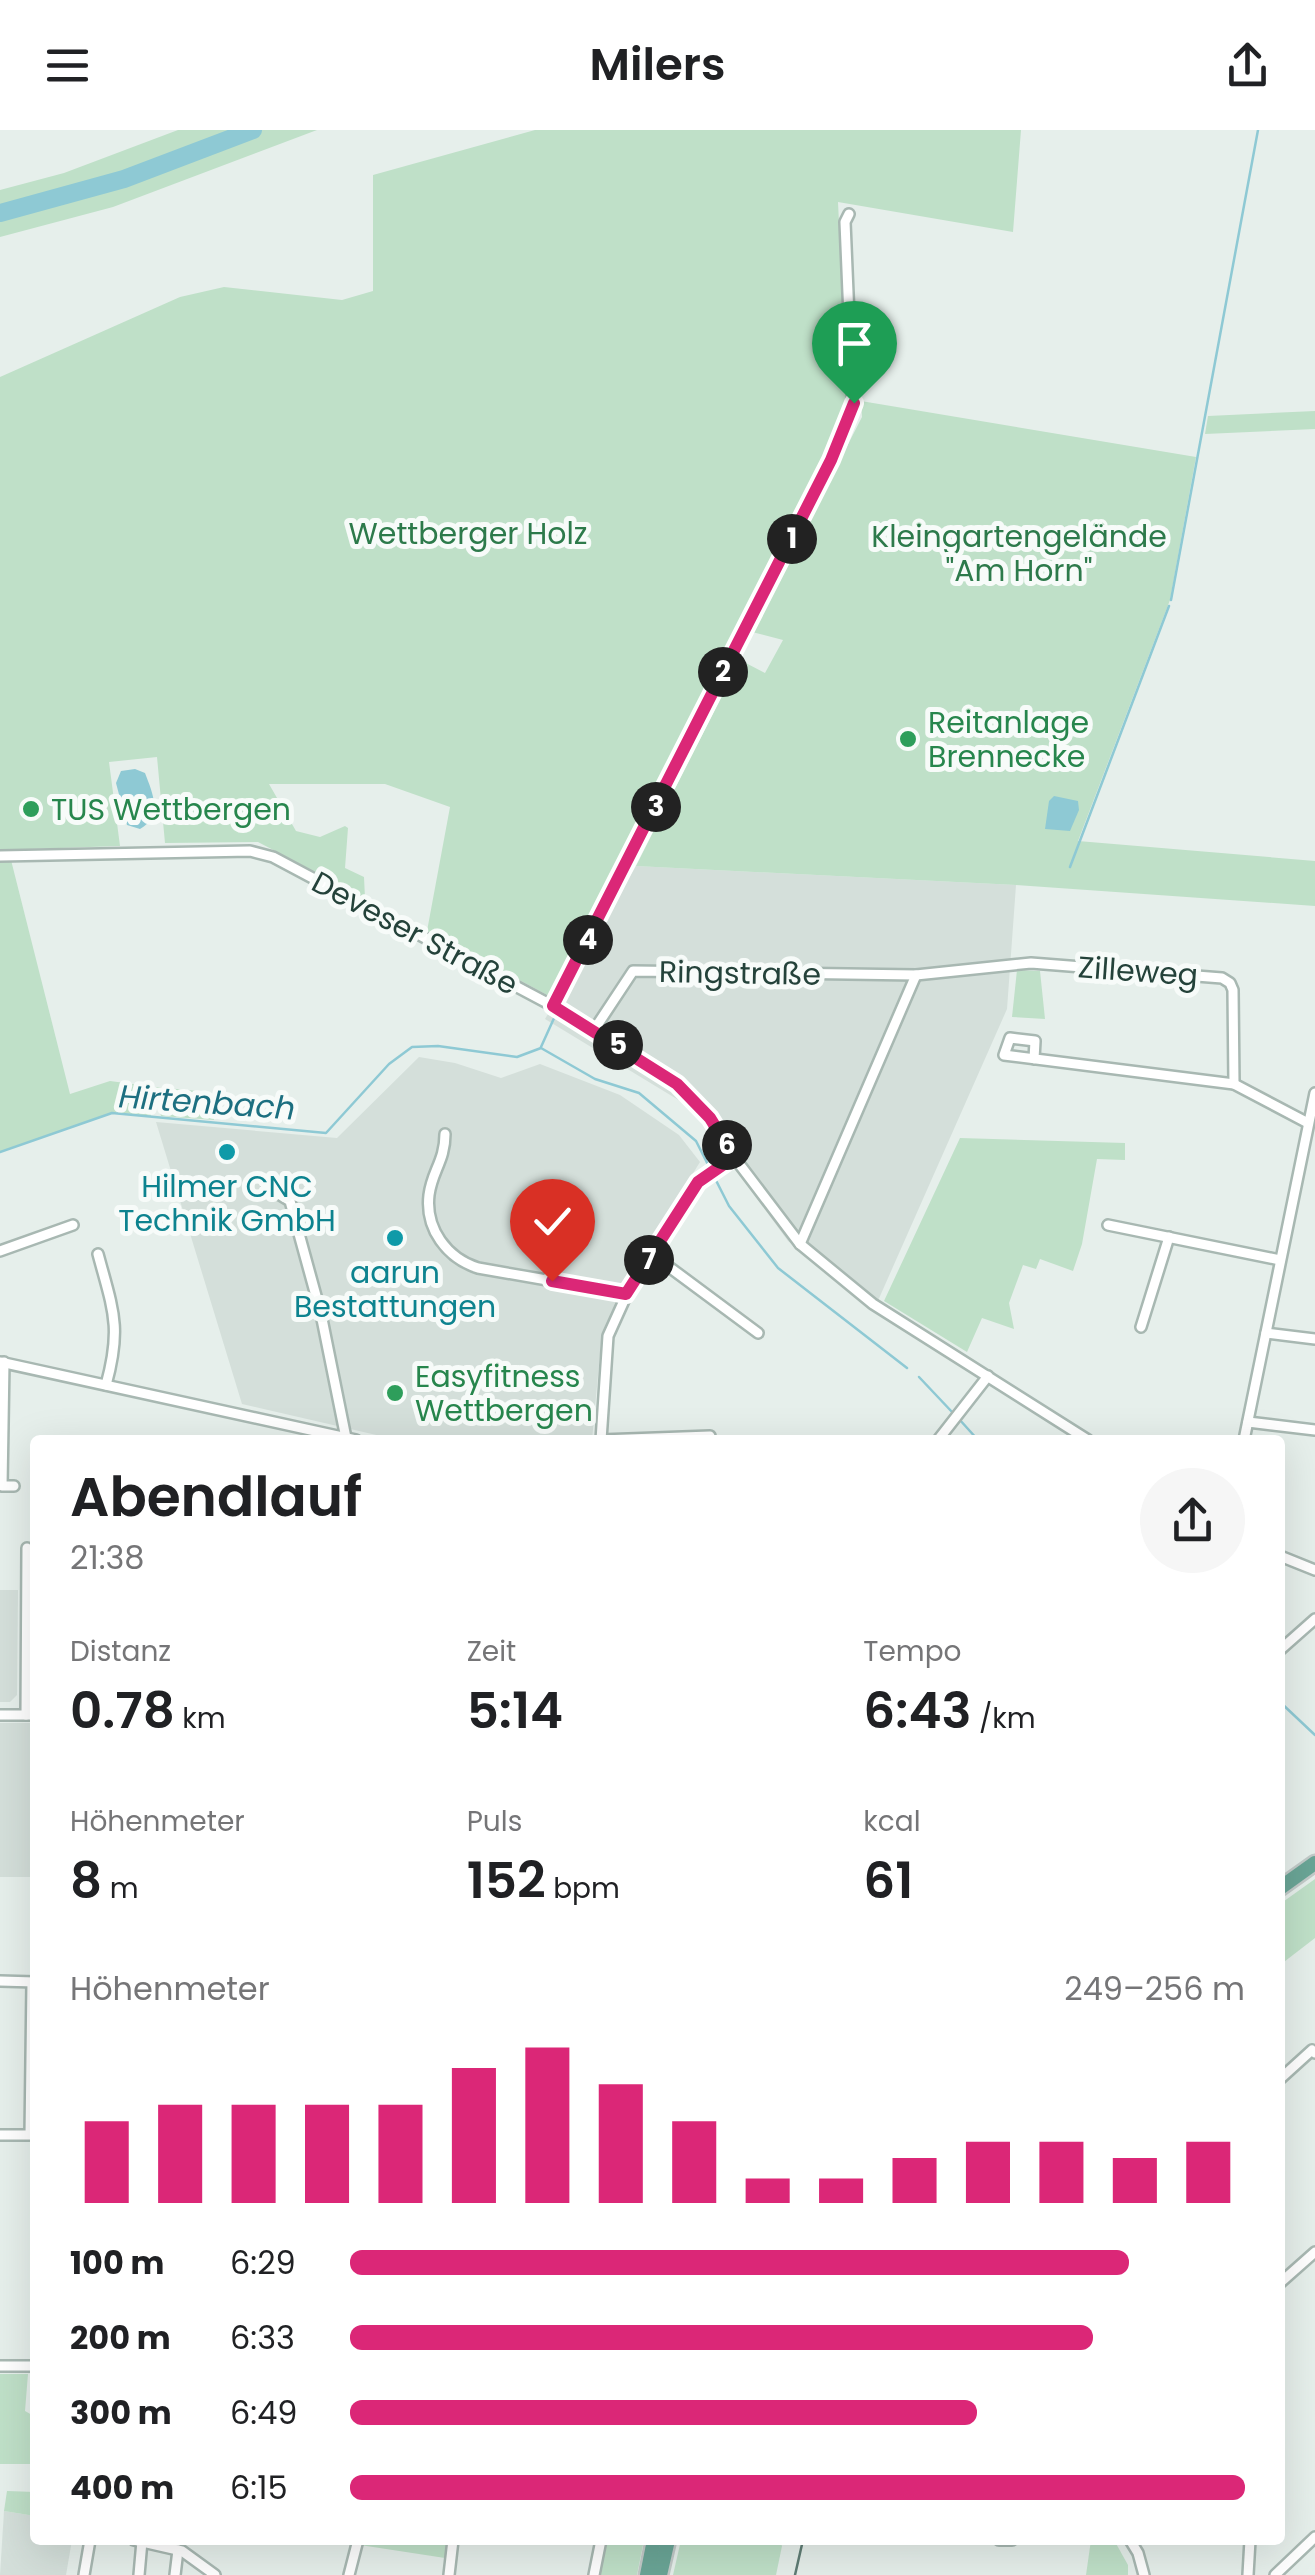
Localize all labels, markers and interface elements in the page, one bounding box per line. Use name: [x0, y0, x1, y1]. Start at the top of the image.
text: Milers: [590, 33, 725, 96]
icon: menu: [40, 38, 95, 93]
icon: share: [1220, 38, 1275, 93]
pin: [812, 301, 897, 404]
icon: arrive: [827, 316, 882, 371]
park label: Wettberger Holz: [349, 512, 587, 555]
pin: 1: [767, 514, 817, 564]
park label: Kleingartengelände "Am Horn": [871, 515, 1167, 592]
text: 1: [787, 519, 797, 558]
pin: 2: [698, 647, 748, 697]
text: 2: [715, 652, 731, 691]
place label: Reitanlage Brennecke: [928, 701, 1089, 778]
marker: Reitanlage Brennecke: [897, 728, 919, 750]
pin: 3: [631, 782, 681, 832]
text: 3: [648, 787, 664, 826]
place label: TUS Wettbergen: [51, 788, 291, 831]
marker: TUS Wettbergen: [20, 798, 42, 820]
street label: Deveser Straße: [304, 861, 526, 1005]
pin: 4: [563, 915, 613, 965]
text: 4: [579, 920, 597, 959]
street label: Zilleweg: [1076, 945, 1200, 997]
street label: Ringstraße: [659, 950, 821, 996]
pin: 5: [593, 1020, 643, 1070]
text: 5: [609, 1025, 627, 1064]
water label: Hirtenbach: [117, 1073, 297, 1131]
pin: 6: [702, 1120, 752, 1170]
text: 6: [718, 1125, 736, 1164]
marker: Hilmer CNC Technik GmbH: [216, 1141, 238, 1163]
place label: Hilmer CNC Technik GmbH: [118, 1165, 336, 1242]
pin: [510, 1179, 595, 1282]
icon: check: [525, 1194, 580, 1249]
marker: aarun Bestattungen: [384, 1227, 406, 1249]
pin: 7: [624, 1235, 674, 1285]
text: 7: [642, 1240, 656, 1279]
place label: aarun Bestattungen: [294, 1251, 496, 1328]
place label: Easyfitness Wettbergen: [415, 1355, 593, 1432]
marker: Easyfitness Wettbergen: [384, 1382, 406, 1404]
text: Abendlauf: [70, 1458, 362, 1535]
button: share: [1140, 1468, 1245, 1573]
text: 21:38: [70, 1535, 145, 1580]
text: Distanz: [70, 1632, 171, 1671]
text: Zeit: [467, 1632, 516, 1671]
text: Tempo: [863, 1632, 962, 1671]
text: 0.78: [70, 1675, 175, 1746]
text: 5:14: [467, 1675, 563, 1746]
text: 6:43: [863, 1675, 971, 1746]
text: km: [175, 1699, 226, 1738]
text: /km: [971, 1699, 1036, 1738]
text: Höhenmeter: [70, 1802, 245, 1841]
text: Puls: [467, 1802, 522, 1841]
text: kcal: [863, 1802, 921, 1841]
text: 8: [70, 1845, 102, 1916]
text: 152: [467, 1845, 546, 1916]
text: 61: [863, 1845, 913, 1916]
text: m: [102, 1869, 138, 1908]
text: bpm: [546, 1869, 620, 1908]
text: Höhenmeter: [70, 1966, 270, 2011]
text: 249–256 m: [1064, 1966, 1245, 2011]
text: 100 m: [70, 2240, 164, 2285]
text: 6:29: [230, 2240, 296, 2285]
text: 200 m: [70, 2315, 171, 2360]
text: 6:33: [230, 2315, 295, 2360]
text: 300 m: [70, 2390, 172, 2435]
text: 6:49: [230, 2390, 297, 2435]
text: 400 m: [70, 2465, 174, 2510]
text: 6:15: [230, 2465, 287, 2510]

